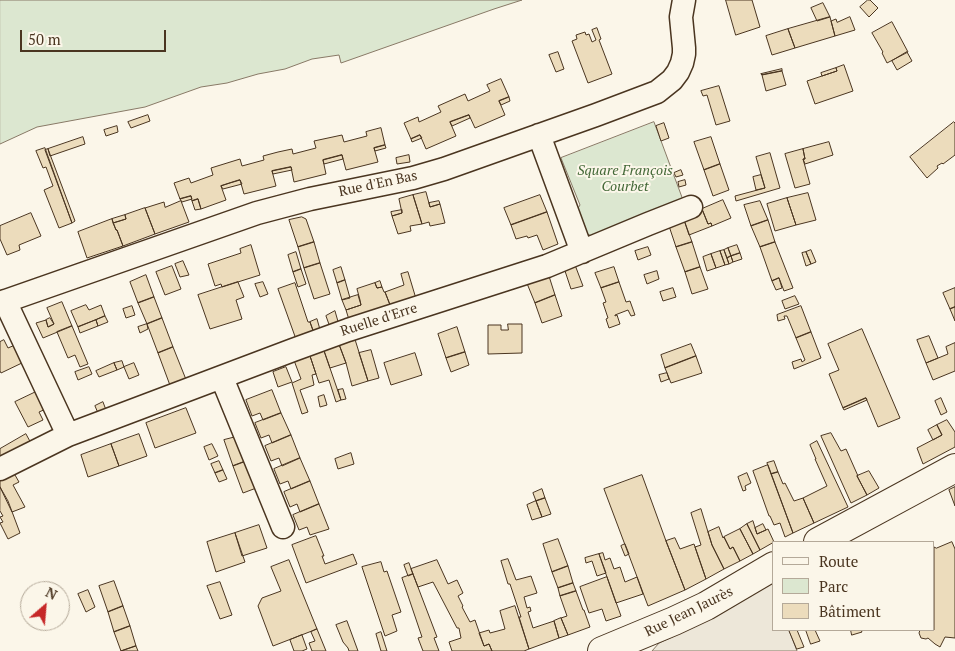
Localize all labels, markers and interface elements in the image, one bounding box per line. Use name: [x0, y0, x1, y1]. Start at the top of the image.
scale bar: [22, 20, 169, 52]
text: 50 m: [28, 29, 61, 49]
park label: Square François Courbet: [577, 163, 673, 196]
street label: Rue d'En Bas: [337, 167, 419, 201]
street label: Ruelle d'Erre: [339, 300, 419, 340]
legend: [772, 541, 935, 631]
text: Route: [819, 551, 858, 571]
text: Parc: [819, 576, 848, 596]
north arrow: [20, 581, 70, 631]
text: N: [43, 582, 61, 604]
street label: Rue Jean Jaurès: [642, 583, 736, 641]
text: Bâtiment: [819, 601, 881, 621]

